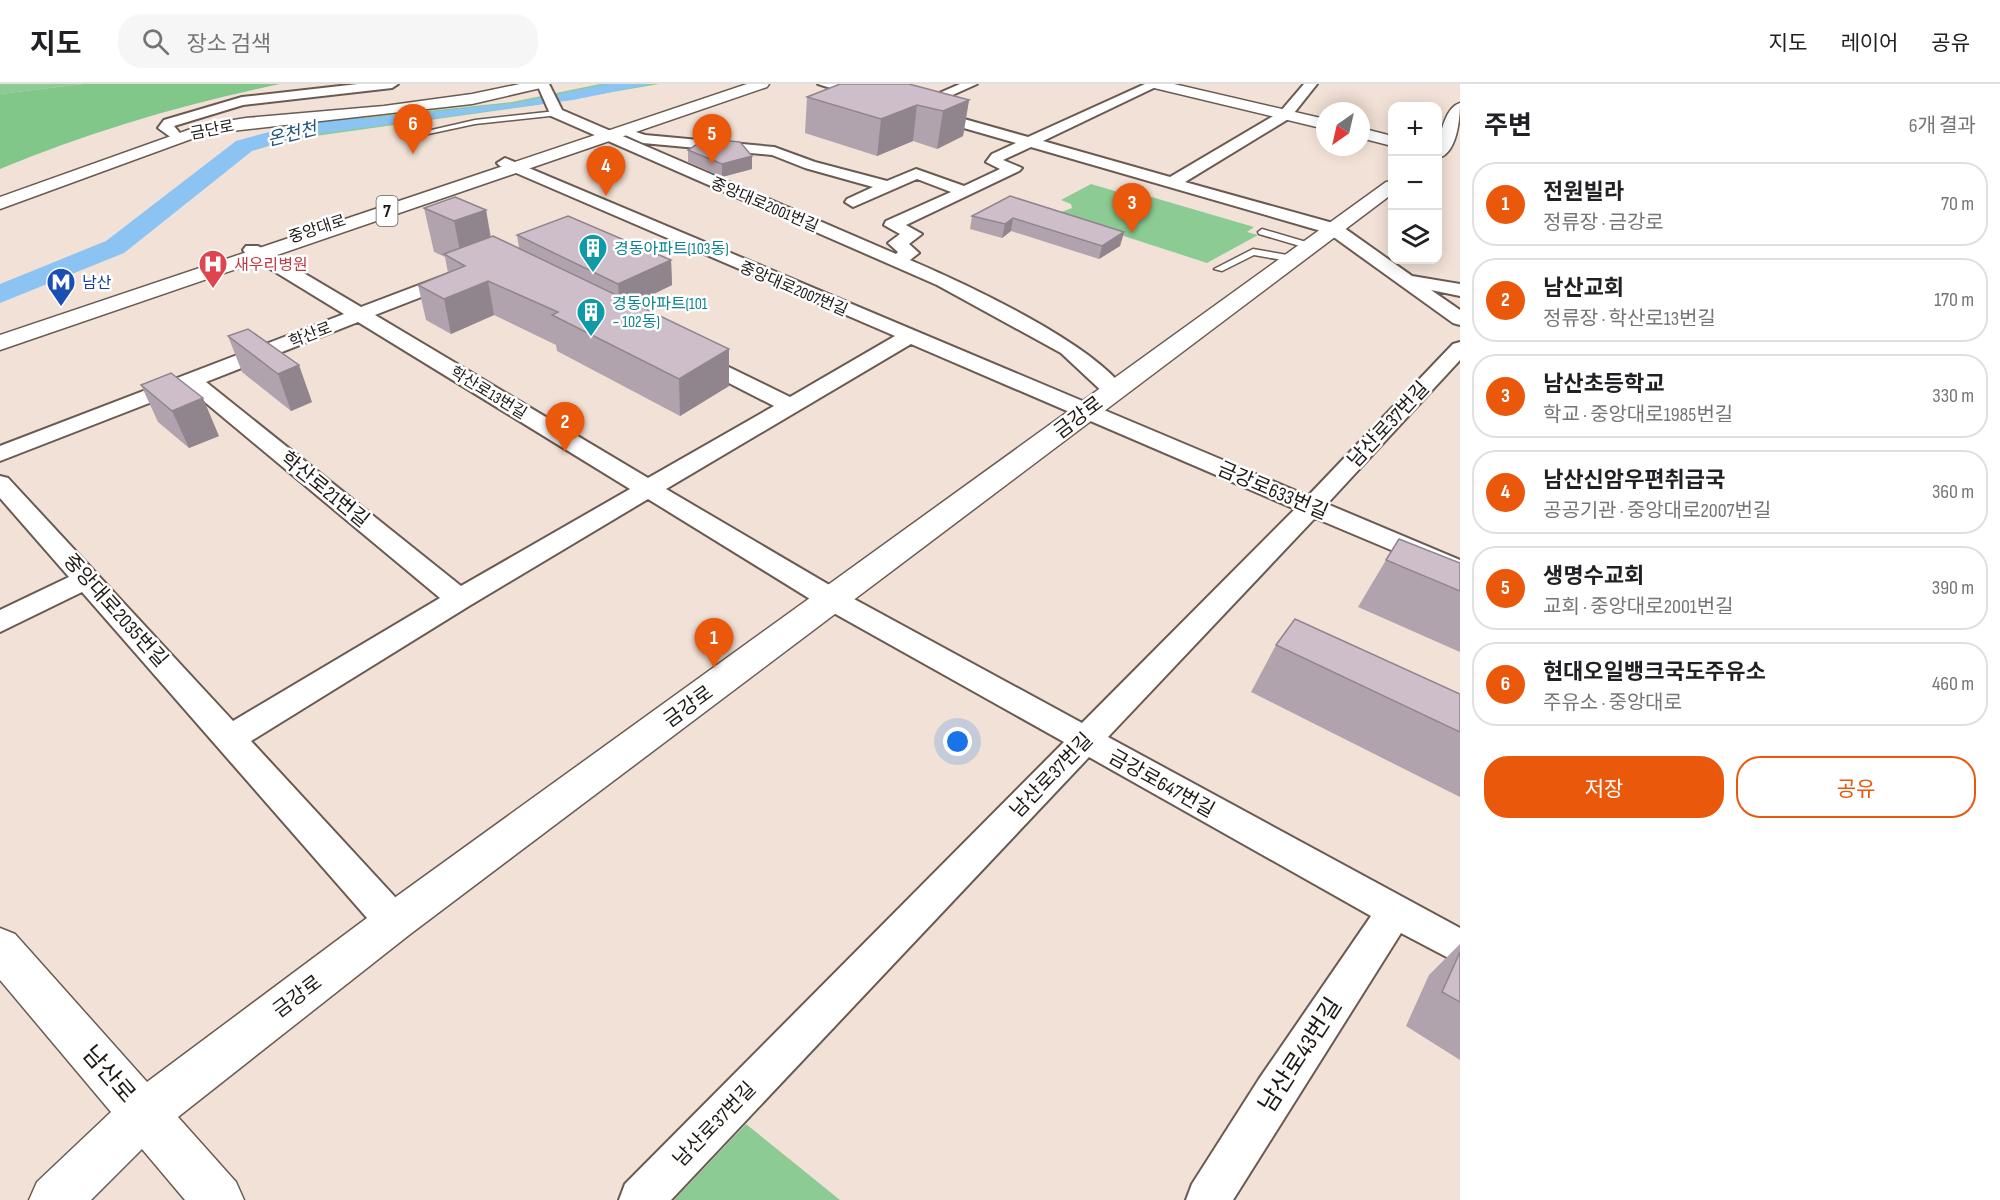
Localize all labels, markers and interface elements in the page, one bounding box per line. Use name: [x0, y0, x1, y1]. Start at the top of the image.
search box: [118, 14, 538, 68]
icon: search: [139, 25, 172, 58]
text: 지도: [30, 28, 82, 61]
text: 장소 검색: [187, 31, 271, 58]
text: 지도: [1769, 31, 1807, 56]
text: 레이어: [1840, 31, 1898, 56]
text: 공유: [1931, 31, 1970, 56]
north arrow: [1316, 102, 1370, 156]
map controls: [1388, 102, 1442, 264]
button: +: [1388, 102, 1442, 156]
pin: 6: [394, 104, 432, 154]
text: 주변: [1484, 111, 1532, 142]
text: 6개 결과: [1909, 114, 1976, 138]
pin: 5: [692, 115, 732, 164]
street label: 금단로: [189, 117, 236, 144]
water label: 온천천: [265, 118, 321, 151]
pin: 4: [586, 147, 626, 196]
button: −: [1388, 156, 1442, 210]
street label: 중앙대로2001번길: [708, 174, 821, 237]
text: 전원빌라: [1543, 179, 1624, 206]
pin: 3: [1112, 184, 1152, 233]
text: 1: [1502, 192, 1509, 216]
text: 70 m: [1941, 192, 1974, 216]
road number: 7: [376, 196, 398, 226]
button: layers: [1388, 210, 1442, 264]
street label: 중앙대로: [287, 211, 349, 248]
text: 정류장 · 금강로: [1543, 211, 1664, 235]
building icon: 경동아파트(103동): [577, 232, 609, 274]
place label: 경동아파트(103동): [614, 240, 729, 259]
hospital icon: 새우리병원: [197, 248, 229, 290]
place label: 새우리병원: [234, 256, 308, 275]
street label: 중앙대로2007번길: [737, 258, 850, 321]
metro station icon: 남산: [45, 266, 77, 308]
place label: 남산: [82, 274, 112, 293]
text: 남산교회: [1543, 275, 1624, 302]
text: 2: [1501, 288, 1510, 312]
text: 170 m: [1934, 288, 1974, 312]
place label: 경동아파트(101 ~ 102동): [612, 295, 708, 332]
building icon: 경동아파트(101 ~ 102동): [575, 296, 607, 338]
text: 정류장 · 학산로13번길: [1543, 307, 1716, 331]
street label: 학산로: [287, 319, 335, 352]
street label: 학산로13번길: [447, 363, 530, 424]
text: 남산초등학교: [1543, 371, 1664, 398]
street label: 남산로37번길: [1343, 377, 1434, 473]
text: 3: [1501, 384, 1510, 408]
text: 330 m: [1932, 384, 1974, 408]
street label: 금강로: [1049, 392, 1108, 444]
pin: 2: [546, 402, 584, 452]
text: 학교 · 중앙대로1985번길: [1543, 403, 1733, 427]
street label: 학산로21번길: [275, 447, 374, 533]
street label: 금강로633번길: [1214, 457, 1331, 525]
text: 남산신암우편취급국: [1543, 467, 1725, 494]
text: 4: [1501, 480, 1510, 504]
text: 360 m: [1932, 480, 1974, 504]
text: 공공기관 · 중앙대로2007번길: [1543, 499, 1771, 523]
street label: 중앙대로2035번길: [58, 549, 172, 672]
text: 생명수교회: [1543, 563, 1644, 590]
text: 5: [1501, 576, 1510, 600]
text: 390 m: [1932, 576, 1974, 600]
text: 교회 · 중앙대로2001번길: [1543, 595, 1734, 619]
pin: 1: [694, 618, 734, 668]
text: 현대오일뱅크국도주유소: [1543, 659, 1766, 686]
text: 6: [1501, 672, 1510, 696]
text: 460 m: [1932, 672, 1974, 696]
street label: 금강로: [659, 681, 718, 733]
text: 주유소 · 중앙대로: [1543, 691, 1682, 715]
your location: [943, 727, 972, 756]
street label: 남산로37번길: [1005, 728, 1098, 823]
street label: 금강로647번길: [1104, 745, 1219, 823]
button: 저장: [1484, 756, 1724, 818]
button: 공유: [1736, 756, 1976, 818]
street label: 금강로: [268, 971, 327, 1023]
street label: 남산로43번길: [1253, 993, 1348, 1118]
street label: 남산로: [76, 1040, 141, 1109]
street label: 남산로37번길: [668, 1077, 761, 1172]

